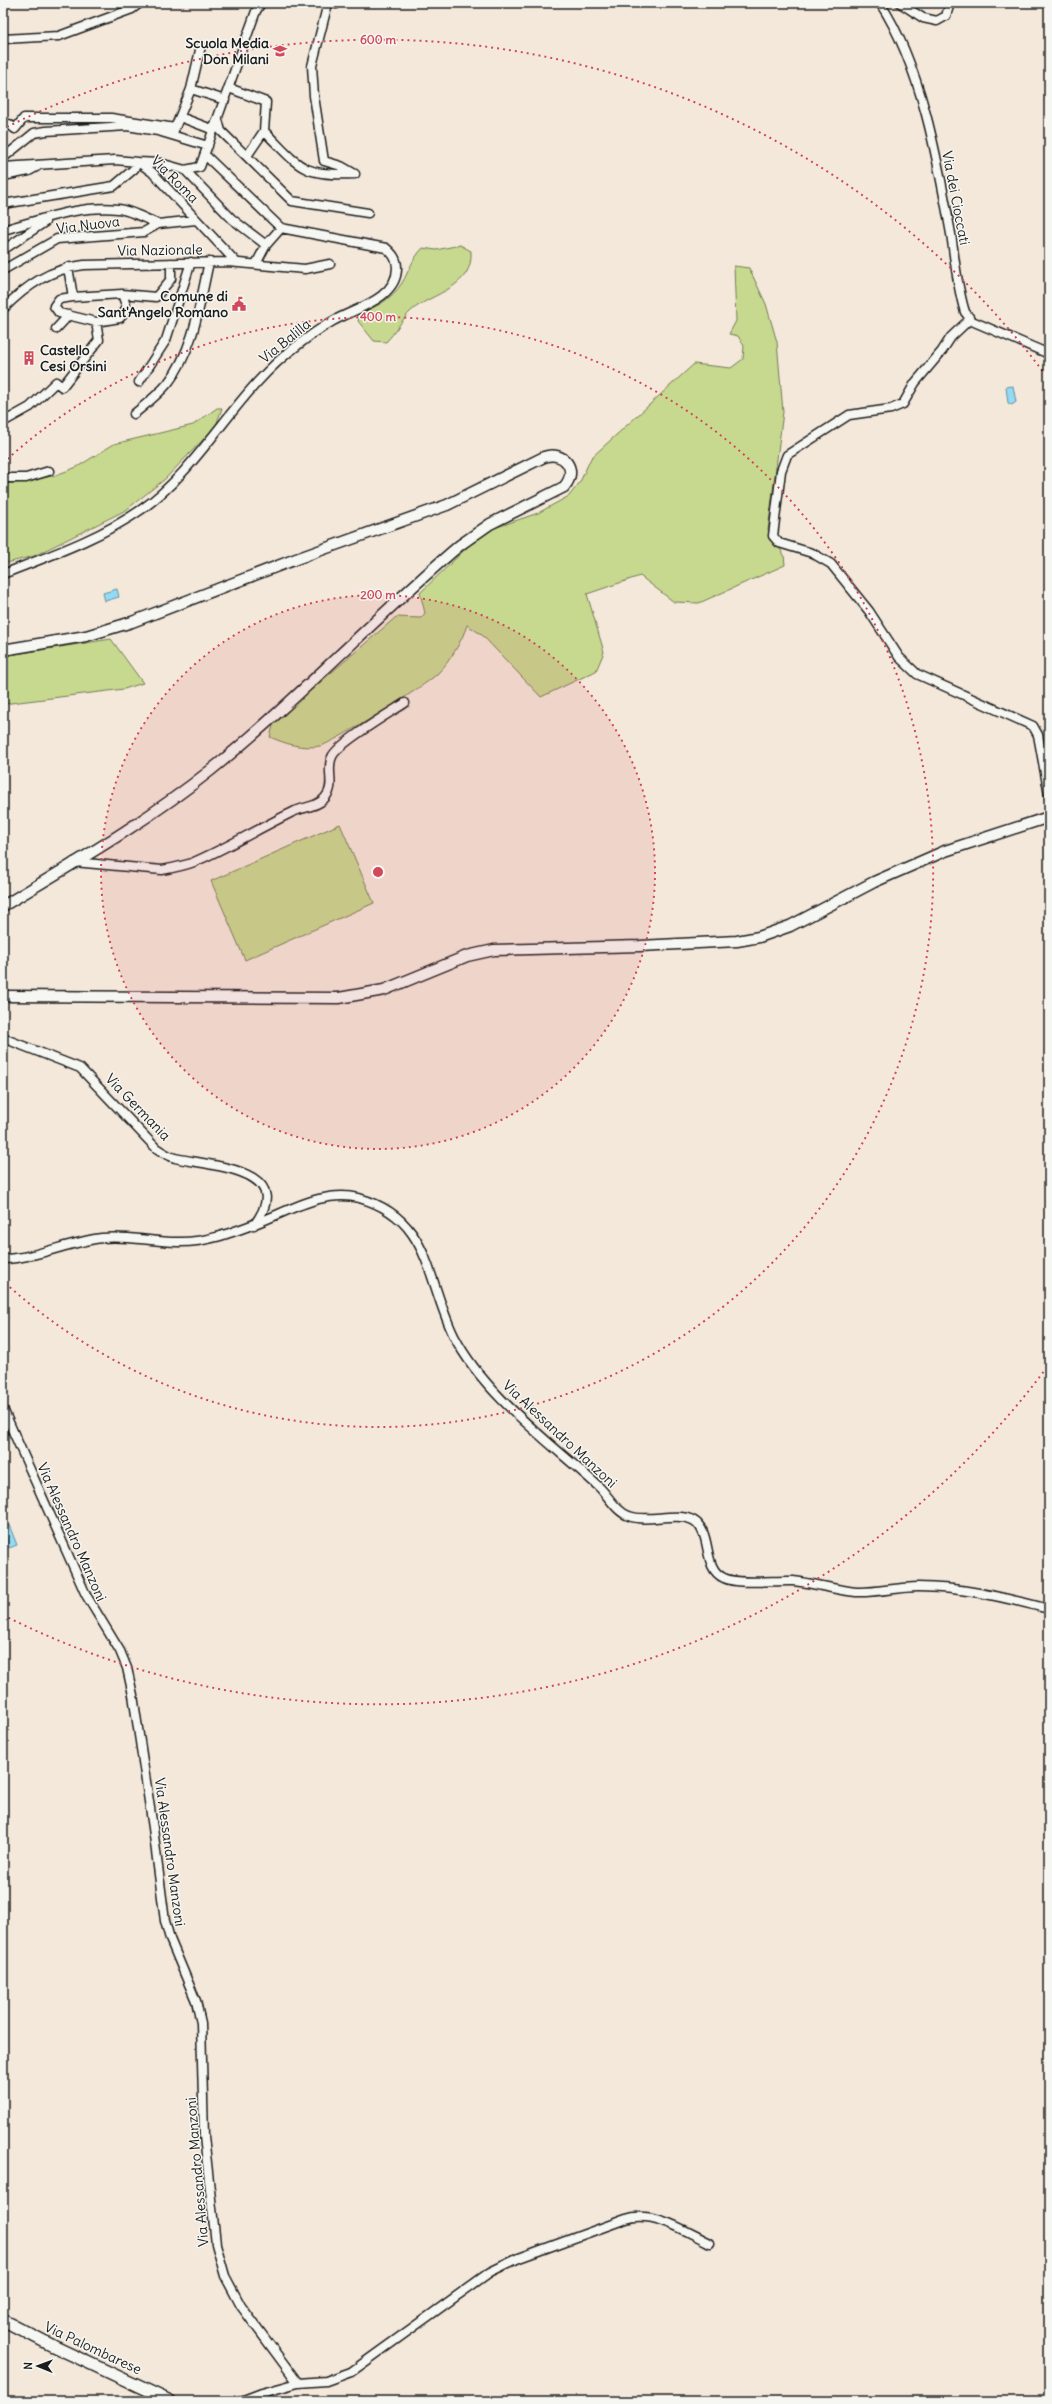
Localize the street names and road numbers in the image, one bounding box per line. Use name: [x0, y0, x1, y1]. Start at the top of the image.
street label: Via dei Cioccati: [938, 149, 974, 247]
street label: Via Roma: [147, 151, 203, 207]
street label: Via Nuova: [55, 212, 121, 238]
street label: Via Nazionale: [117, 240, 203, 260]
street label: Via Balilla: [256, 315, 314, 367]
street label: Via Germania: [102, 1070, 174, 1144]
street label: Via Alessandro Manzoni: [499, 1376, 621, 1492]
street label: Via Alessandro Manzoni: [33, 1460, 111, 1604]
street label: Via Alessandro Manzoni: [151, 1777, 189, 1927]
street label: Via Alessandro Manzoni: [182, 2097, 212, 2247]
street label: Via Palombarese: [42, 2318, 144, 2378]

